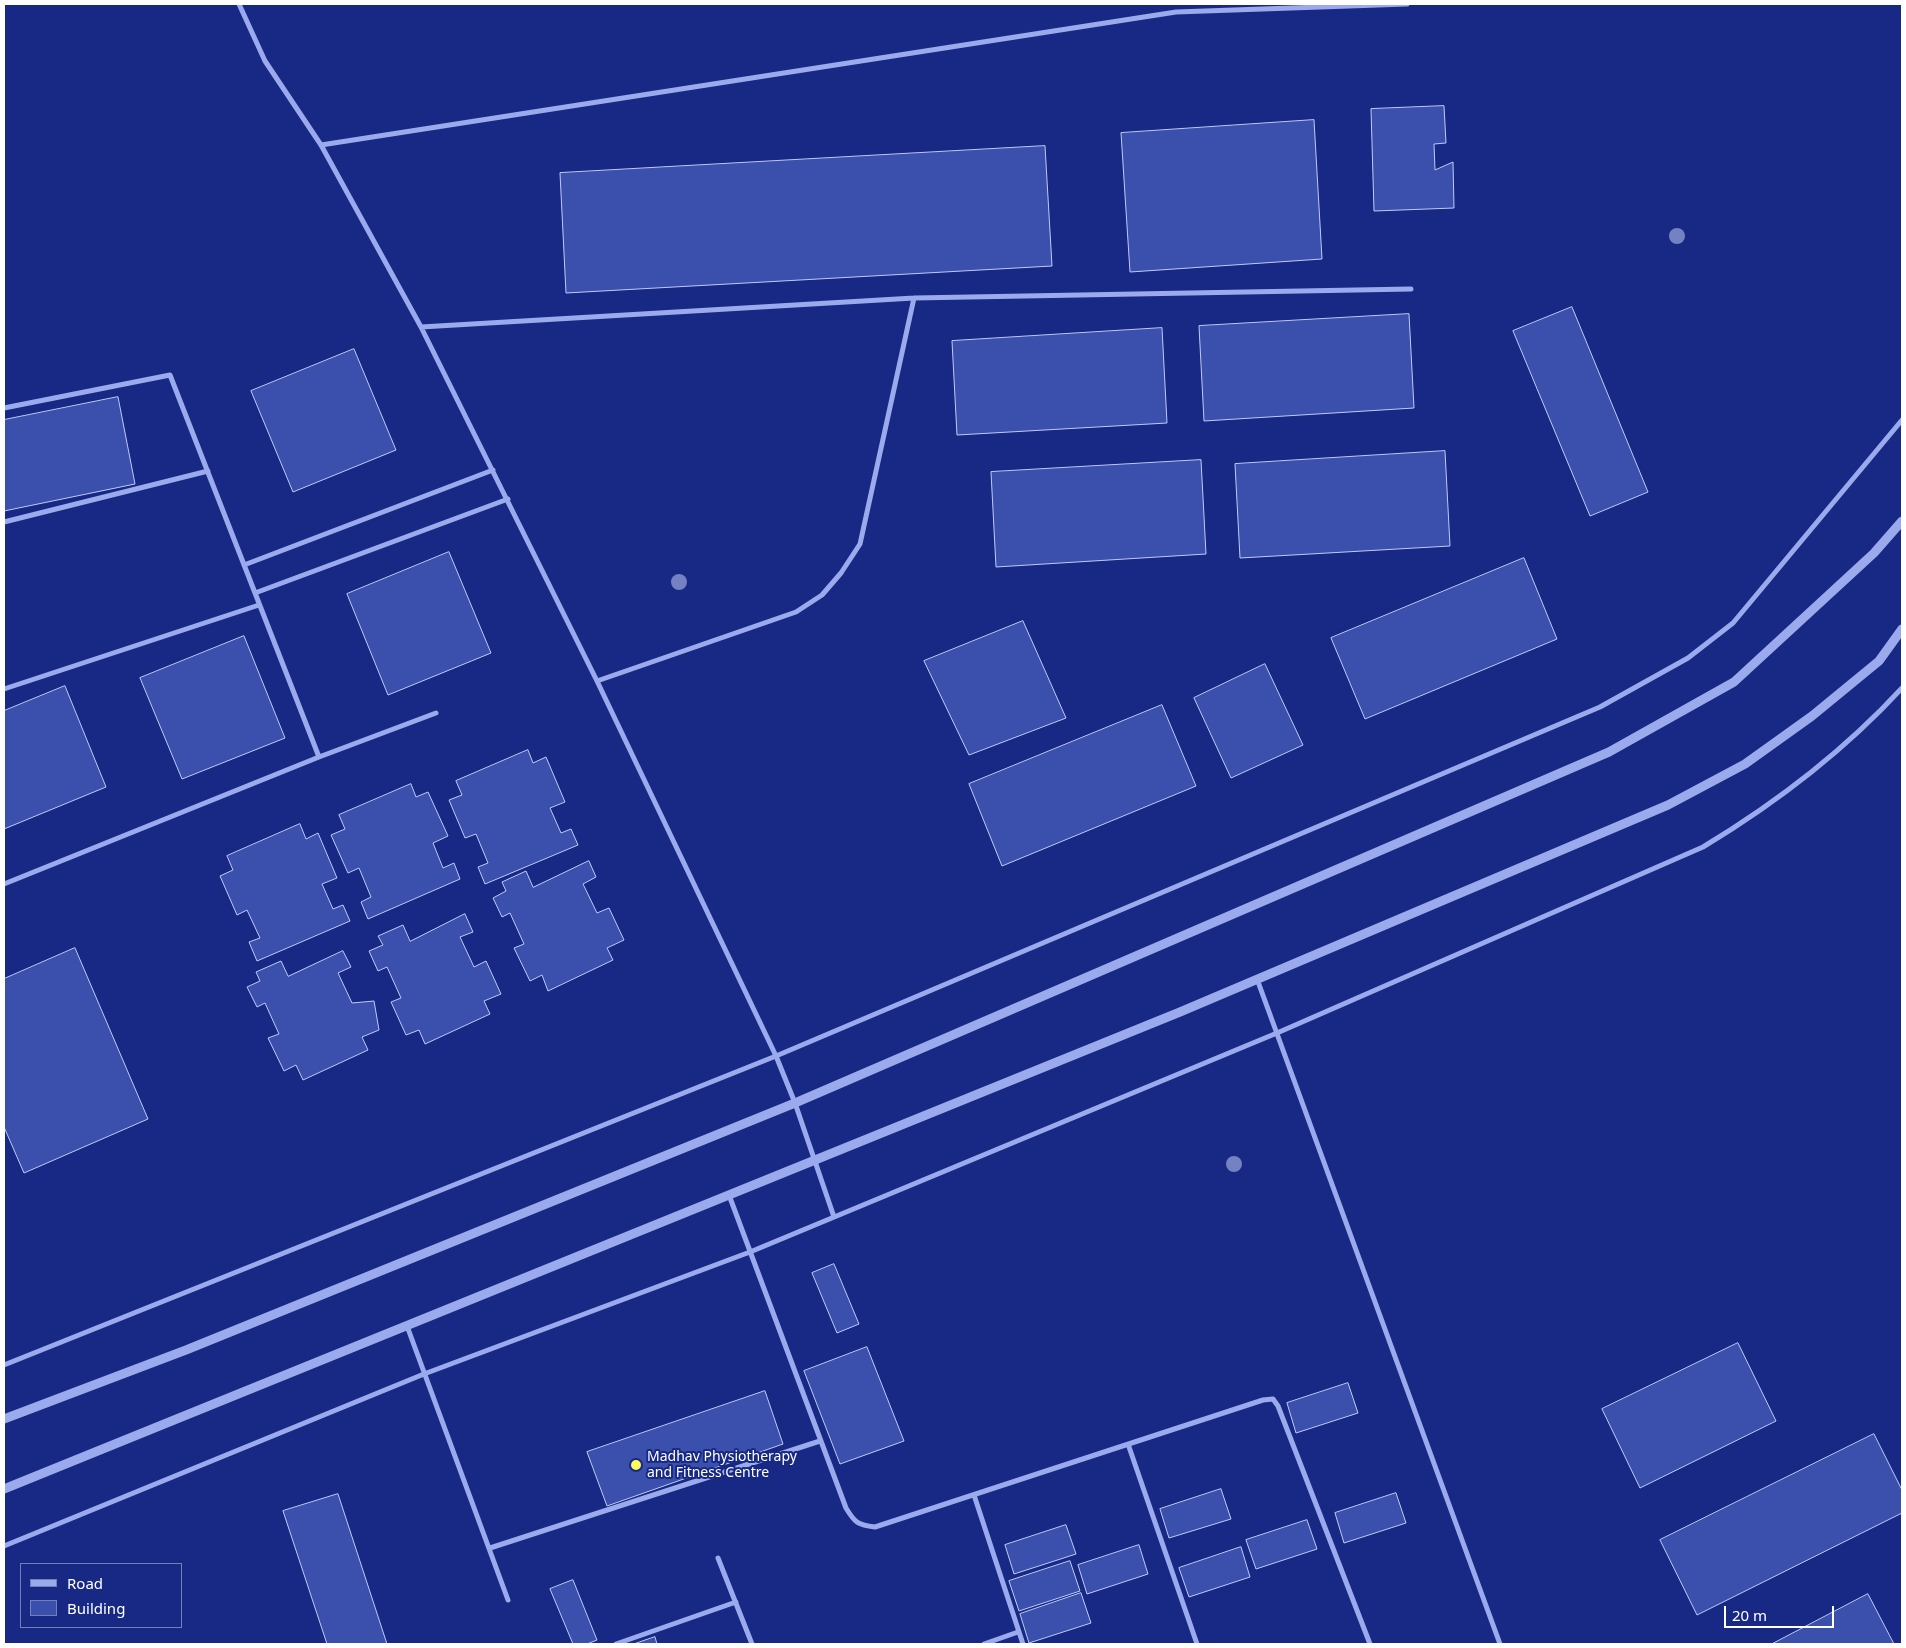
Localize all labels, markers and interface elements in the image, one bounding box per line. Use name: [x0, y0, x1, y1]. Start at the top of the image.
place label: Madhav Physiotherapy and Fitness Centre: [647, 1449, 797, 1481]
marker: Madhav Physiotherapy and Fitness Centre: [629, 1458, 643, 1472]
legend: [20, 1563, 182, 1628]
text: Road: [67, 1573, 103, 1593]
scale bar: [1726, 1596, 1836, 1628]
text: Building: [67, 1598, 125, 1618]
text: 20 m: [1732, 1605, 1767, 1625]

